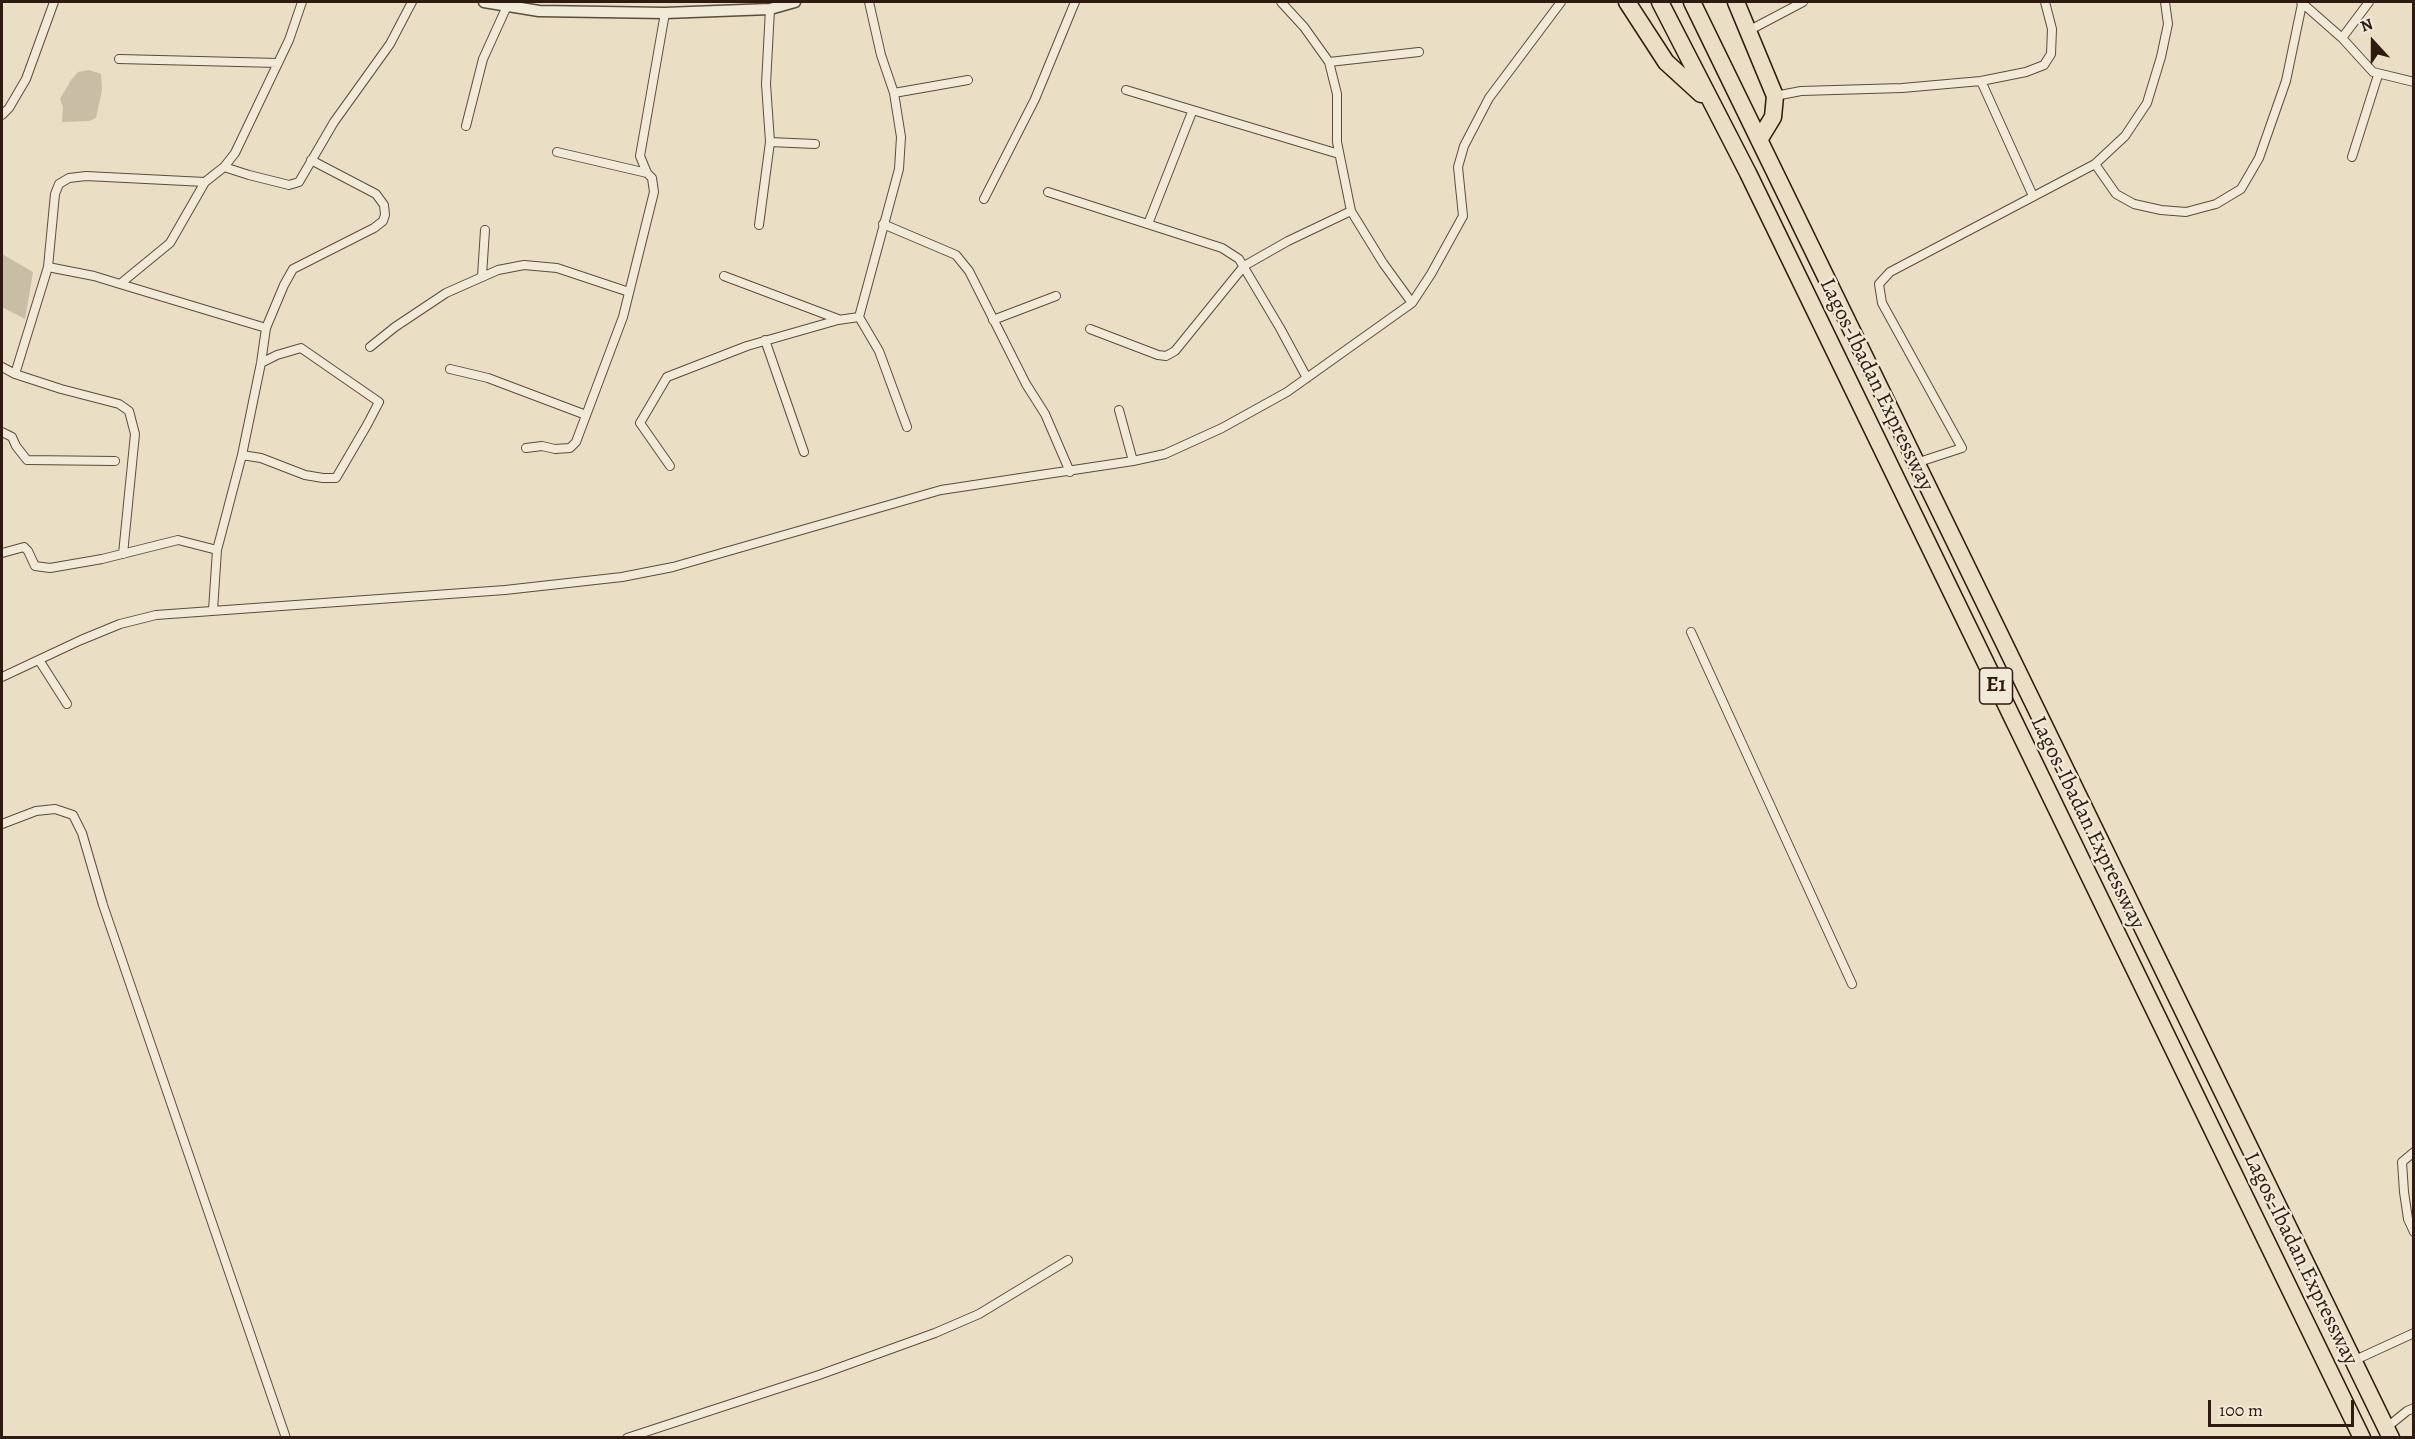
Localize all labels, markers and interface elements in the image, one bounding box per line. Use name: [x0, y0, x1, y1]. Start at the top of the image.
north arrow: [2343, 12, 2403, 72]
text: N: [2357, 13, 2376, 38]
street label: Lagos-Ibadan Expressway: [1813, 274, 1939, 496]
road number: E1: [1980, 668, 2012, 704]
street label: Lagos-Ibadan Expressway: [2024, 712, 2150, 934]
street label: Lagos-Ibadan Expressway: [2237, 1148, 2363, 1370]
scale bar: [2211, 1388, 2356, 1426]
text: 100 m: [2219, 1398, 2263, 1422]

